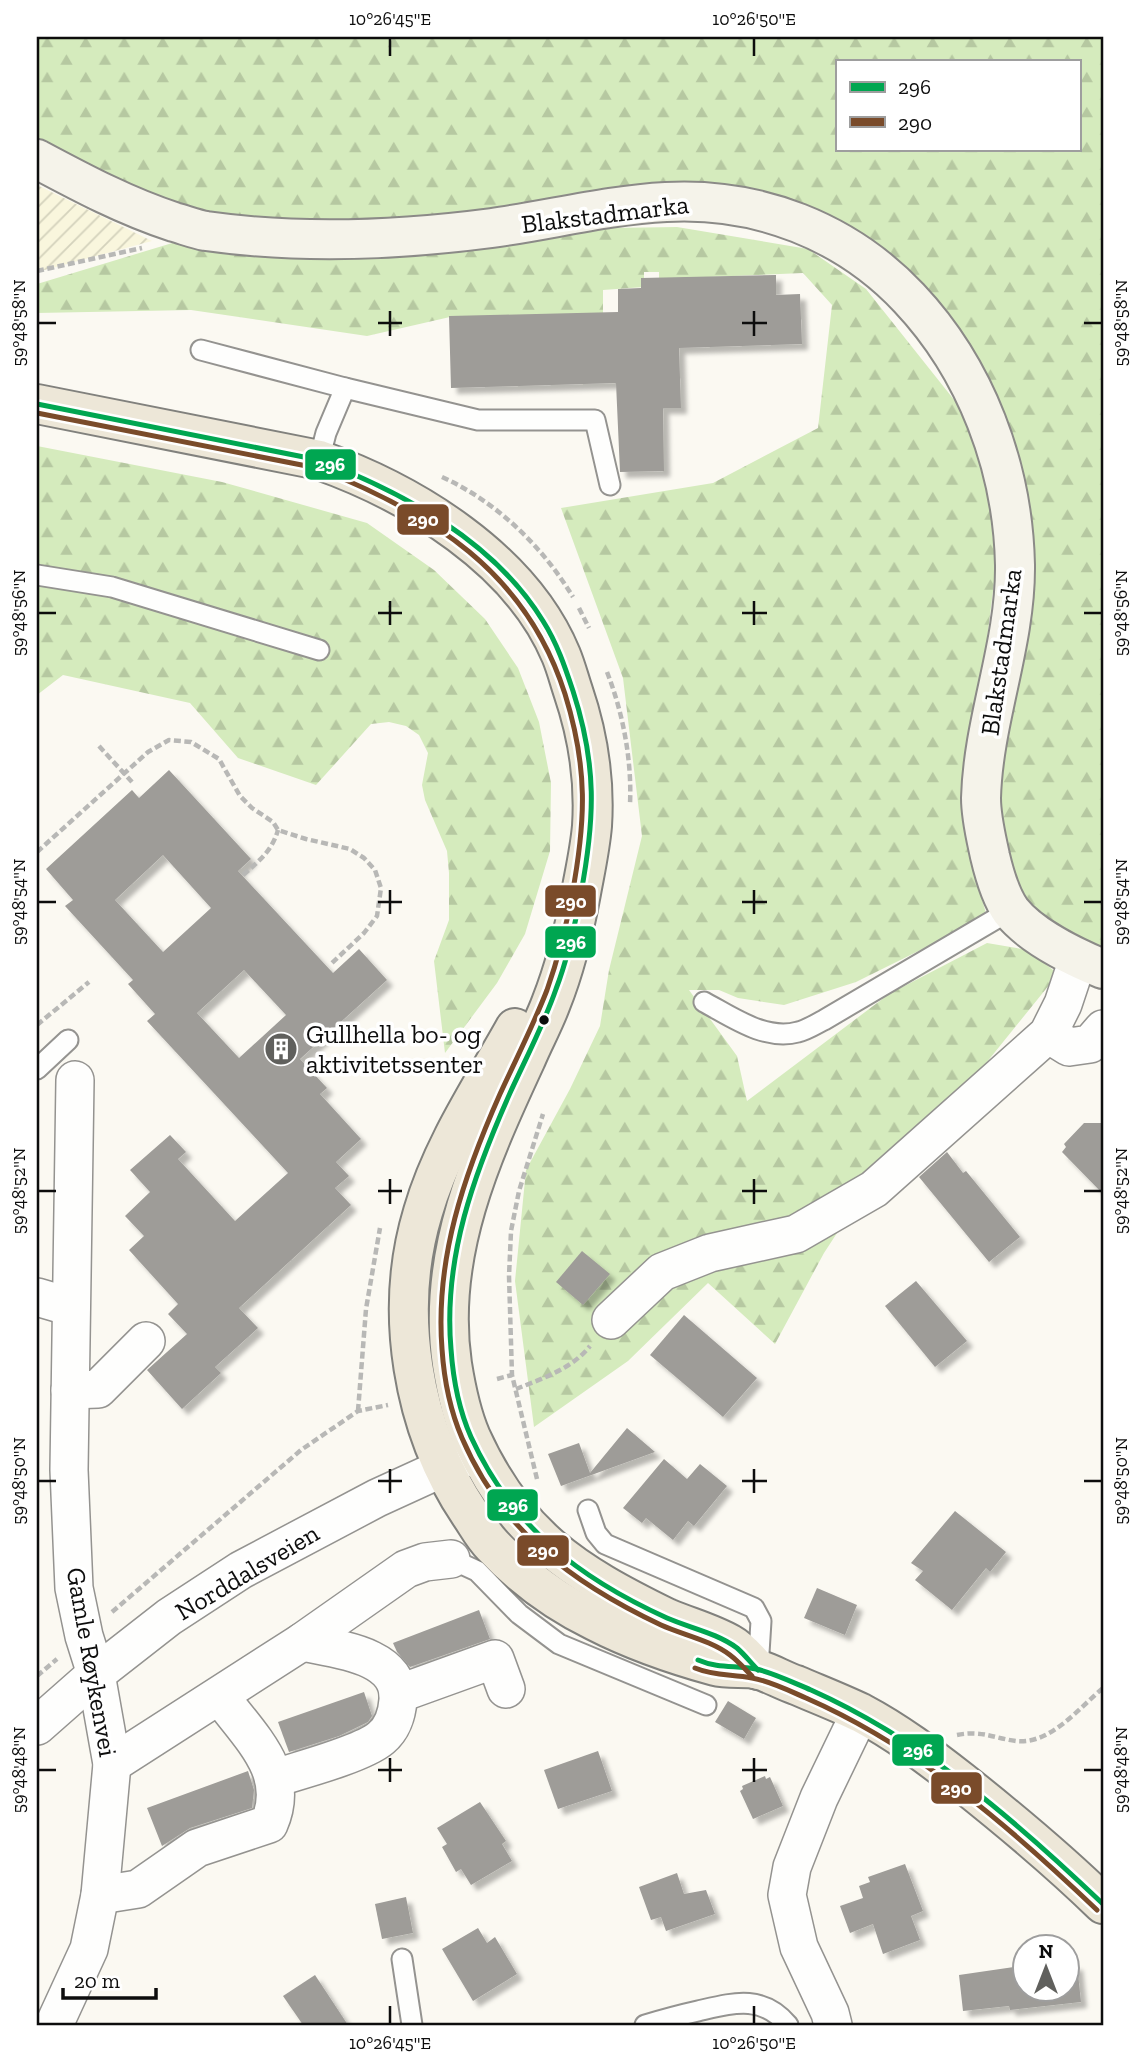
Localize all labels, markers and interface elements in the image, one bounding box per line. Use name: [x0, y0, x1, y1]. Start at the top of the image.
text: 10°26'45"E: [349, 8, 431, 30]
text: 10°26'50"E: [712, 8, 796, 30]
legend: [836, 60, 1080, 150]
text: 296: [898, 74, 931, 99]
text: 290: [898, 110, 932, 135]
street label: Blakstadmarka: [520, 188, 691, 240]
text: 59°48'58"N: [8, 280, 30, 366]
text: 59°48'58"N: [1110, 280, 1132, 366]
line badge: 296: [304, 448, 357, 481]
text: 296: [315, 453, 345, 476]
line badge: 290: [396, 503, 450, 536]
text: 290: [407, 508, 439, 531]
street label: Blakstadmarka: [973, 566, 1029, 738]
text: 59°48'56"N: [8, 570, 30, 656]
text: 59°48'56"N: [1110, 570, 1132, 656]
text: 59°48'54"N: [8, 859, 30, 945]
text: 59°48'54"N: [1110, 859, 1132, 945]
line badge: 290: [544, 884, 597, 918]
text: 290: [555, 890, 587, 913]
line badge: 296: [544, 925, 597, 959]
text: 296: [556, 931, 586, 954]
unlabelled marker: [537, 1013, 551, 1027]
place label: Gullhella bo- og aktivitetssenter: [306, 1018, 483, 1080]
building icon: Gullhella bo- og aktivitetssenter: [262, 1030, 300, 1068]
text: 59°48'52"N: [8, 1148, 30, 1234]
text: 59°48'52"N: [1110, 1148, 1132, 1234]
text: 59°48'50"N: [8, 1437, 30, 1525]
text: 59°48'50"N: [1110, 1437, 1132, 1525]
line badge: 296: [486, 1488, 539, 1522]
text: 296: [498, 1494, 528, 1517]
street label: Norddalsveien: [169, 1517, 325, 1627]
line badge: 290: [516, 1534, 570, 1567]
text: 290: [527, 1539, 559, 1562]
street label: Gamle Røykenvei: [60, 1565, 124, 1759]
text: 59°48'48"N: [8, 1727, 30, 1813]
text: 59°48'48"N: [1110, 1727, 1132, 1813]
line badge: 296: [891, 1733, 945, 1767]
text: 296: [903, 1739, 933, 1762]
line badge: 290: [930, 1771, 983, 1805]
text: 290: [940, 1777, 972, 1800]
north arrow: [1010, 1932, 1080, 2002]
text: N: [1039, 1940, 1053, 1963]
scale bar: [63, 1957, 156, 2001]
text: 20 m: [74, 1968, 120, 1993]
text: 10°26'45"E: [349, 2032, 431, 2054]
text: 10°26'50"E: [712, 2032, 796, 2054]

